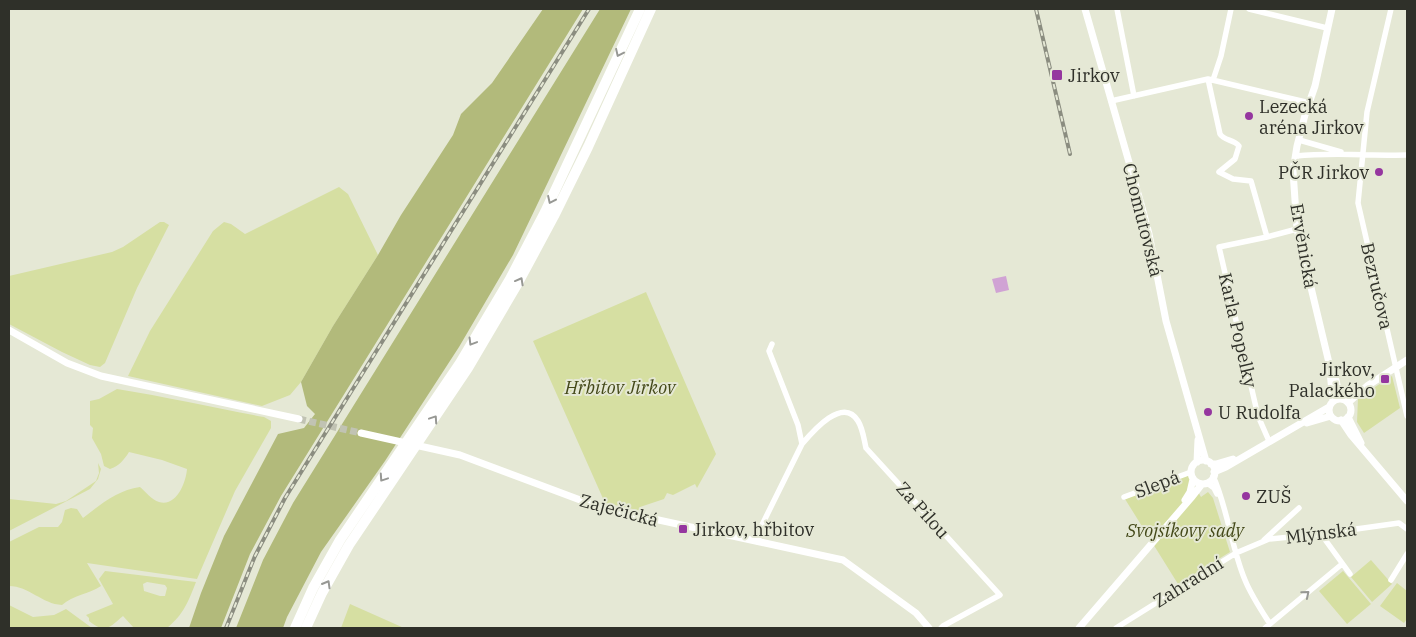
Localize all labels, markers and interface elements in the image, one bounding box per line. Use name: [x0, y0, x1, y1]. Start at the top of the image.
one-way arrow: [615, 48, 625, 57]
place label: Jirkov: [1068, 64, 1120, 87]
marker: Jirkov: [1050, 68, 1064, 82]
place label: Lezecká aréna Jirkov: [1259, 95, 1364, 139]
marker: Lezecká aréna Jirkov: [1243, 110, 1255, 122]
place label: PČR Jirkov: [1278, 160, 1369, 184]
street label: Chomutovská: [1118, 161, 1168, 279]
marker: PČR Jirkov: [1373, 166, 1385, 178]
one-way arrow: [547, 195, 557, 204]
street label: Ervěnická: [1285, 202, 1323, 290]
street label: Bezručova: [1356, 240, 1398, 332]
street label: Karla Popelky: [1214, 270, 1262, 390]
one-way arrow: [514, 277, 524, 286]
one-way arrow: [469, 337, 479, 346]
place label: Jirkov, Palackého: [1288, 358, 1375, 402]
marker: Jirkov, Palackého: [1379, 373, 1391, 385]
park label: Hřbitov Jirkov: [564, 376, 677, 399]
place label: U Rudolfa: [1218, 401, 1301, 424]
marker: U Rudolfa: [1202, 406, 1214, 418]
one-way arrow: [428, 415, 438, 424]
street label: Slepá: [1131, 465, 1183, 503]
one-way arrow: [379, 473, 389, 482]
street label: Za Pilou: [891, 477, 955, 543]
place label: ZUŠ: [1256, 484, 1291, 508]
street label: Zaječická: [577, 488, 661, 532]
marker: ZUŠ: [1240, 490, 1252, 502]
street label: Mlýnská: [1284, 517, 1358, 549]
place label: Jirkov, hřbitov: [693, 518, 815, 541]
park label: Svojsíkovy sady: [1125, 519, 1246, 542]
marker: Jirkov, hřbitov: [677, 523, 689, 535]
street label: Zahradní: [1149, 551, 1228, 613]
one-way arrow: [320, 581, 330, 590]
one-way arrow: [1300, 590, 1309, 599]

